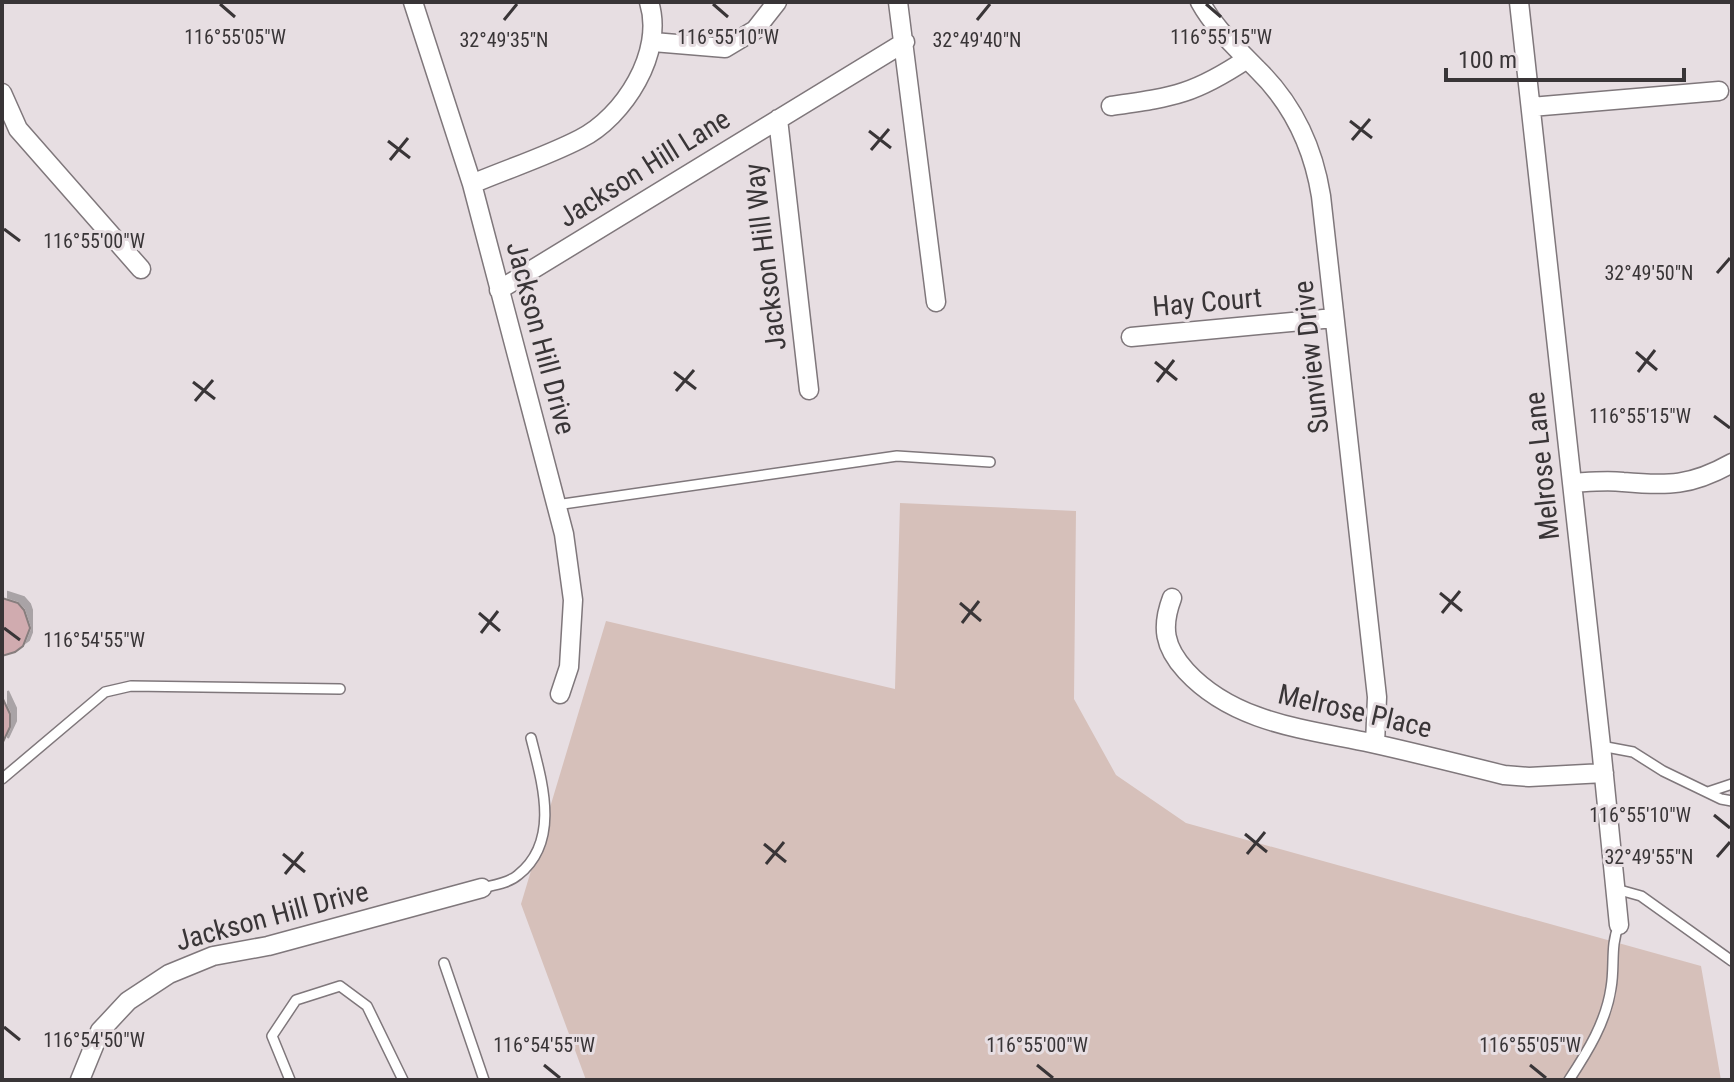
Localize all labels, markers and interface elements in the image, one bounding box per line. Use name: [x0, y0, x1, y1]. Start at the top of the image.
text: 116°55'05"W: [184, 25, 286, 49]
text: 116°55'10"W: [677, 25, 779, 49]
text: 116°55'15"W: [1170, 25, 1272, 49]
text: 32°49'35"N: [459, 28, 549, 52]
text: 32°49'40"N: [932, 28, 1022, 52]
scale bar: [1446, 32, 1684, 82]
text: 100 m: [1458, 46, 1517, 74]
street label: Jackson Hill Lane: [552, 102, 736, 234]
street label: Jackson Hill Way: [737, 161, 793, 352]
text: 116°55'00"W: [43, 229, 145, 253]
street label: Jackson Hill Drive: [499, 238, 583, 438]
text: 32°49'50"N: [1604, 261, 1694, 285]
street label: Sunview Drive: [1287, 279, 1335, 435]
street label: Hay Court: [1151, 281, 1263, 323]
street label: Melrose Lane: [1518, 390, 1566, 542]
text: 116°55'15"W: [1589, 404, 1691, 428]
text: 116°54'55"W: [43, 628, 145, 652]
street label: Melrose Place: [1275, 677, 1435, 745]
text: 116°55'10"W: [1589, 803, 1691, 827]
text: 32°49'55"N: [1604, 845, 1694, 869]
street label: Jackson Hill Drive: [172, 874, 372, 958]
text: 116°54'50"W: [43, 1028, 145, 1052]
text: 116°54'55"W: [493, 1033, 595, 1057]
text: 116°55'00"W: [986, 1033, 1088, 1057]
text: 116°55'05"W: [1479, 1033, 1581, 1057]

